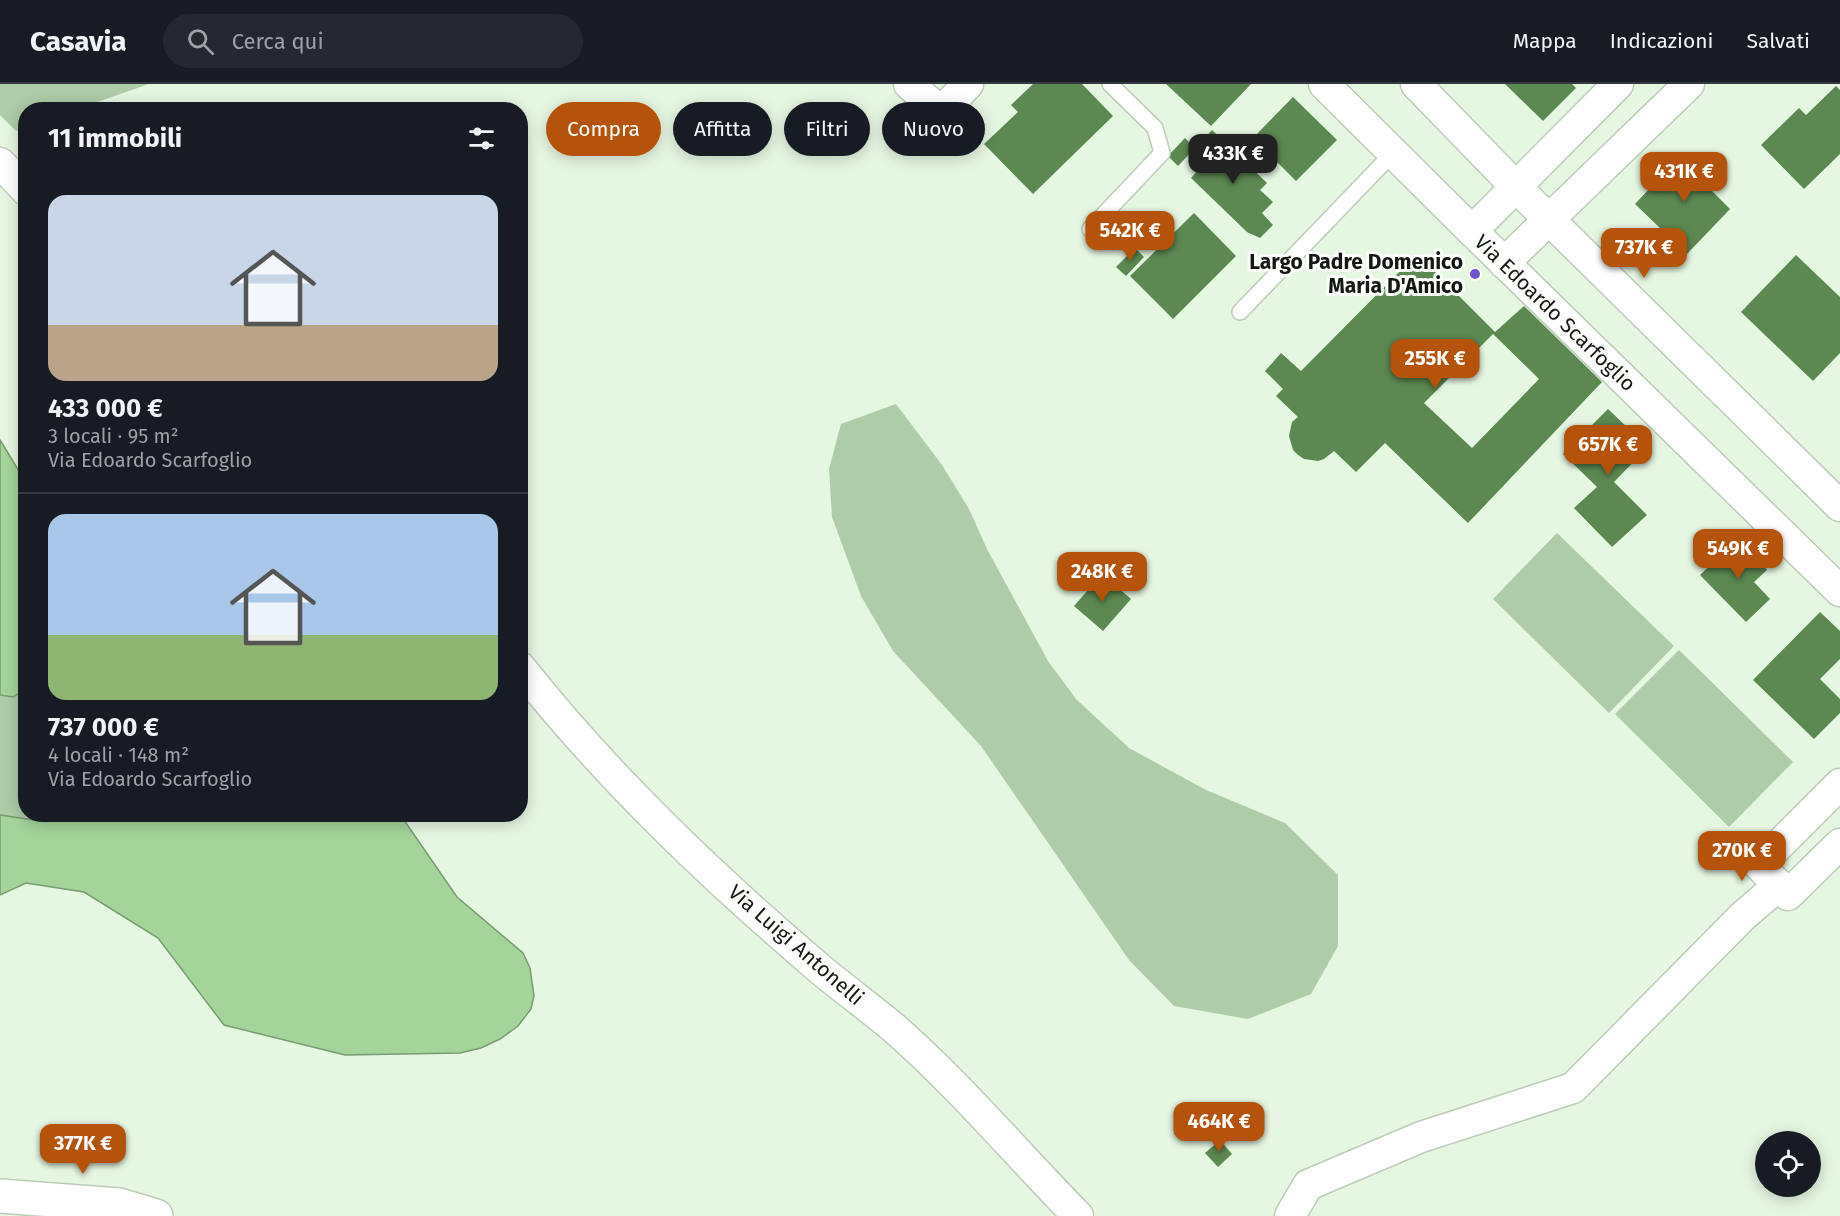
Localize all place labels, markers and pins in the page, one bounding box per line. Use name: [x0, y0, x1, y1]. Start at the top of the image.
pin: 433K €: [1184, 134, 1282, 185]
pin: 431K €: [1635, 152, 1733, 203]
pin: 542K €: [1081, 211, 1179, 262]
pin: 737K €: [1595, 228, 1693, 279]
place label: Largo Padre Domenico Maria D'Amico: [1249, 249, 1463, 299]
marker: Largo Padre Domenico Maria D'Amico: [1468, 267, 1482, 281]
pin: 255K €: [1386, 339, 1484, 390]
pin: 657K €: [1559, 425, 1657, 476]
pin: 549K €: [1689, 529, 1787, 580]
pin: 248K €: [1053, 552, 1151, 603]
pin: 270K €: [1693, 831, 1791, 882]
pin: 464K €: [1170, 1102, 1268, 1153]
pin: 377K €: [34, 1124, 132, 1175]

